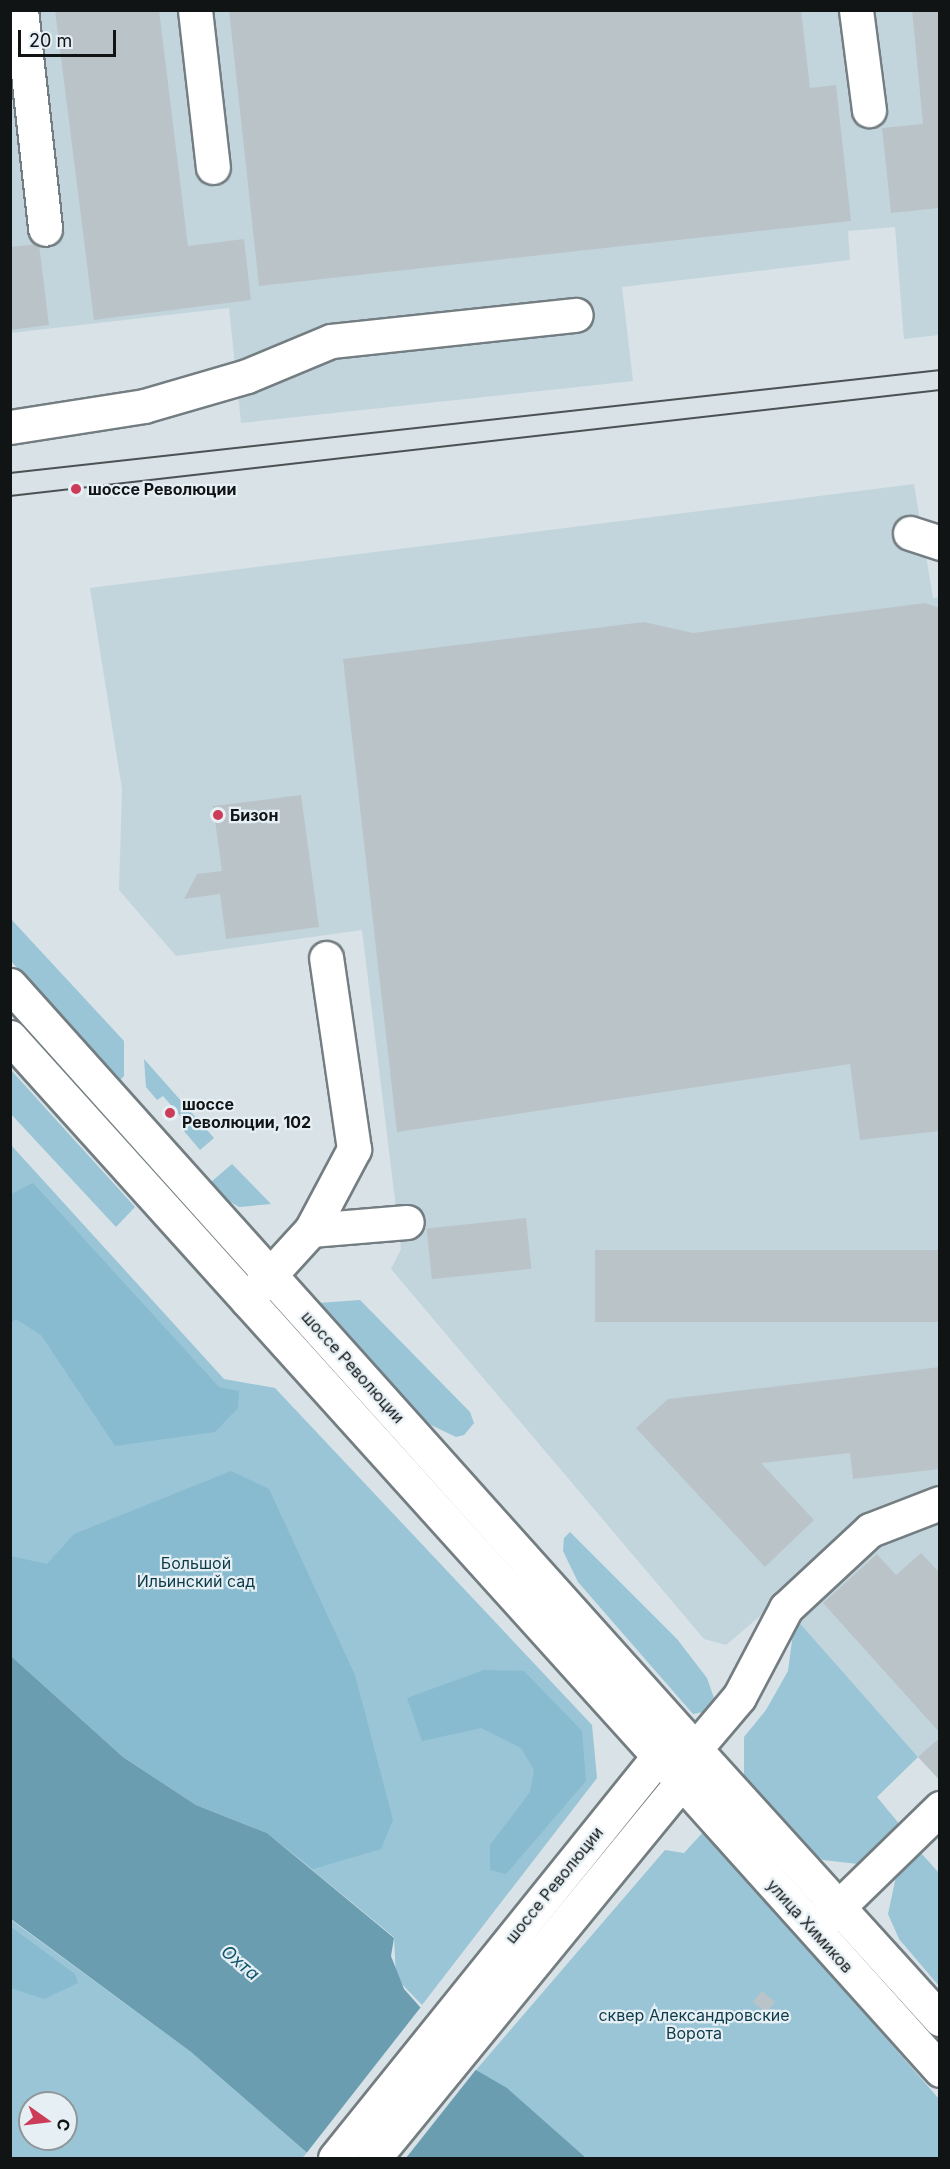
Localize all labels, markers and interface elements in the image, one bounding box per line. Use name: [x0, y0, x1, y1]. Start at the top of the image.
scale bar: [21, 18, 118, 56]
text: 20 m: [29, 30, 72, 51]
place label: шоссе Революции: [88, 479, 236, 499]
marker: шоссе Революции: [69, 482, 83, 496]
place label: Бизон: [230, 805, 278, 825]
marker: Бизон: [211, 808, 225, 822]
place label: шоссе Революции, 102: [182, 1094, 312, 1132]
marker: шоссе Революции, 102: [163, 1106, 177, 1120]
street label: шоссе Революции: [298, 1307, 408, 1427]
park label: Большой Ильинский сад: [137, 1553, 255, 1591]
street label: шоссе Революции: [501, 1823, 607, 1947]
street label: улица Химиков: [763, 1875, 857, 1977]
water label: Охта: [216, 1941, 264, 1985]
park label: сквер Александровские Ворота: [598, 2005, 790, 2043]
north arrow: [18, 2091, 78, 2151]
text: С: [52, 2117, 75, 2133]

